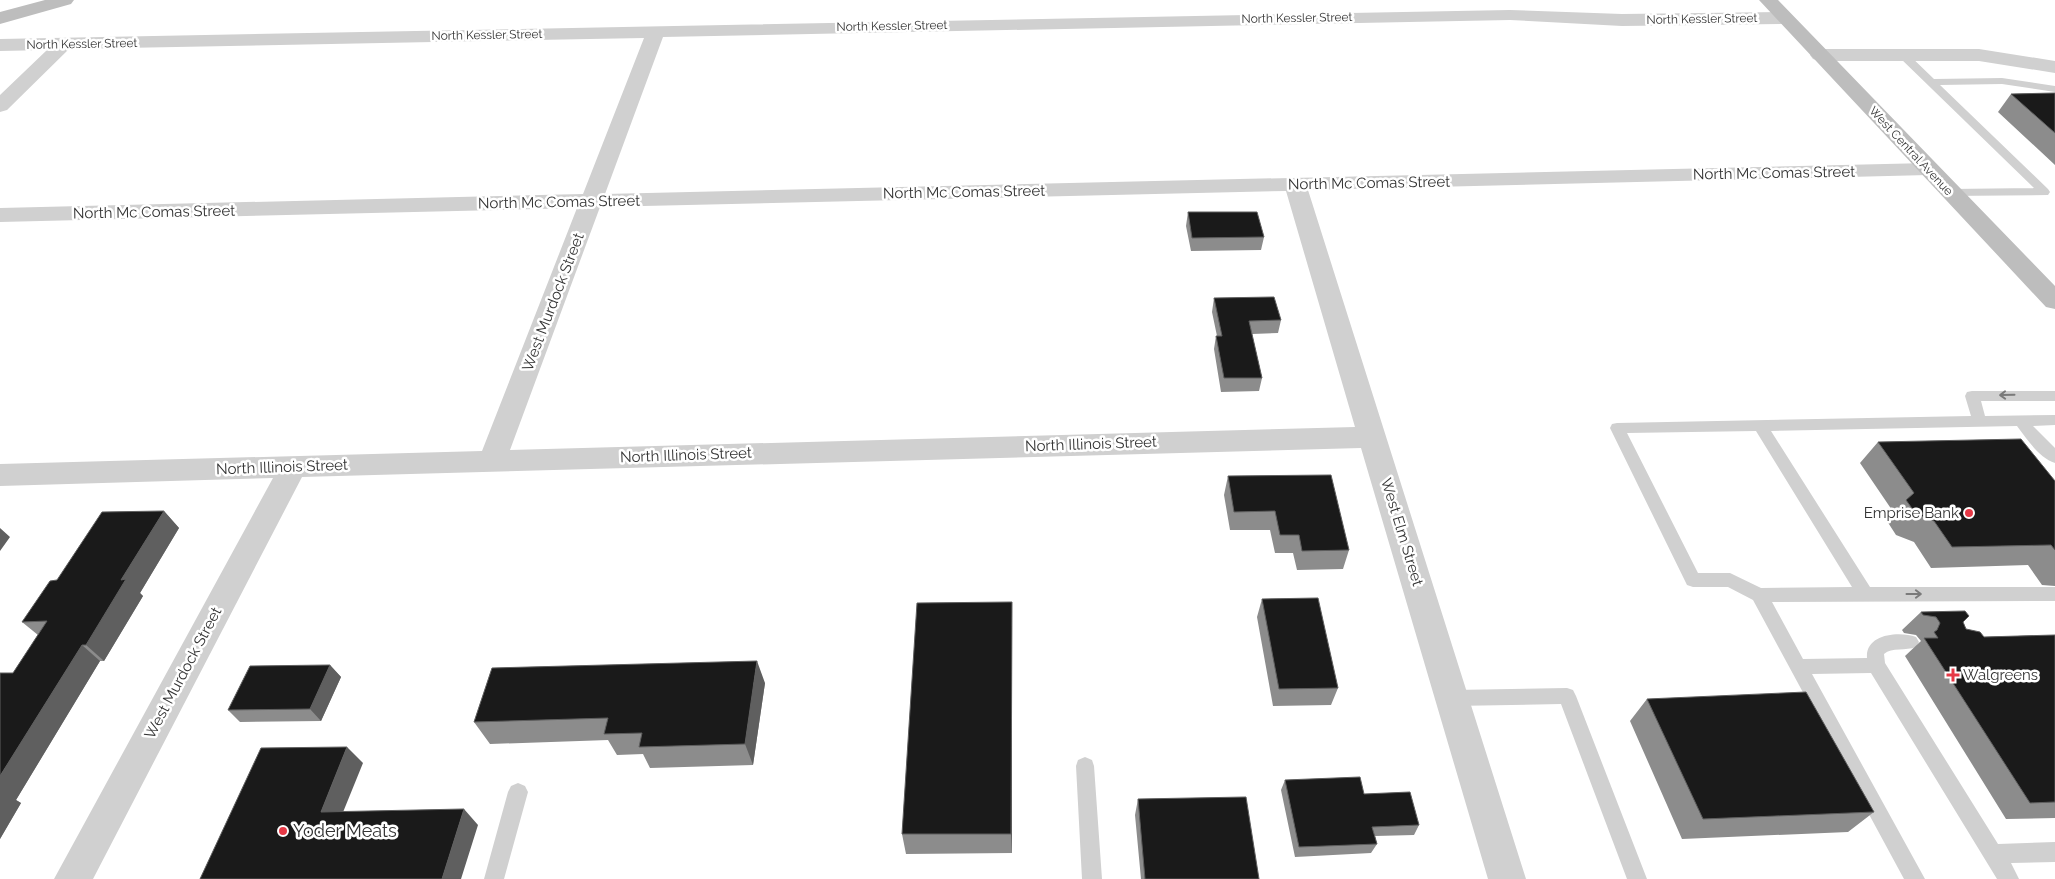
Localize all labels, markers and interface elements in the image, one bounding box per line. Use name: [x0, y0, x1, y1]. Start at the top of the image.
street label: North Kessler Street: [1241, 10, 1353, 26]
street label: North Kessler Street: [1646, 11, 1758, 27]
street label: North Kessler Street: [836, 18, 948, 34]
street label: North Kessler Street: [431, 27, 543, 43]
street label: North Kessler Street: [26, 36, 138, 52]
street label: West Central Avenue: [1866, 104, 1956, 198]
street label: North Mc Comas Street: [1693, 163, 1855, 183]
street label: North Mc Comas Street: [1288, 173, 1450, 193]
street label: North Mc Comas Street: [883, 182, 1045, 202]
street label: North Mc Comas Street: [478, 192, 640, 212]
street label: North Mc Comas Street: [73, 202, 235, 222]
street label: West Murdock Street: [518, 230, 588, 374]
one-way arrow: [1999, 390, 2015, 400]
street label: North Illinois Street: [1025, 433, 1157, 455]
street label: North Illinois Street: [620, 444, 752, 466]
street label: North Illinois Street: [216, 456, 348, 478]
street label: West Elm Street: [1377, 476, 1427, 588]
place label: Emprise Bank: [1864, 504, 1959, 522]
marker: Emprise Bank: [1963, 507, 1975, 519]
one-way arrow: [1906, 589, 1922, 599]
street label: West Murdock Street: [141, 604, 225, 742]
place label: Walgreens: [1963, 666, 2038, 684]
marker: Walgreens: [1947, 669, 1959, 681]
place label: Yoder Meats: [293, 820, 397, 841]
marker: Yoder Meats: [277, 825, 289, 837]

